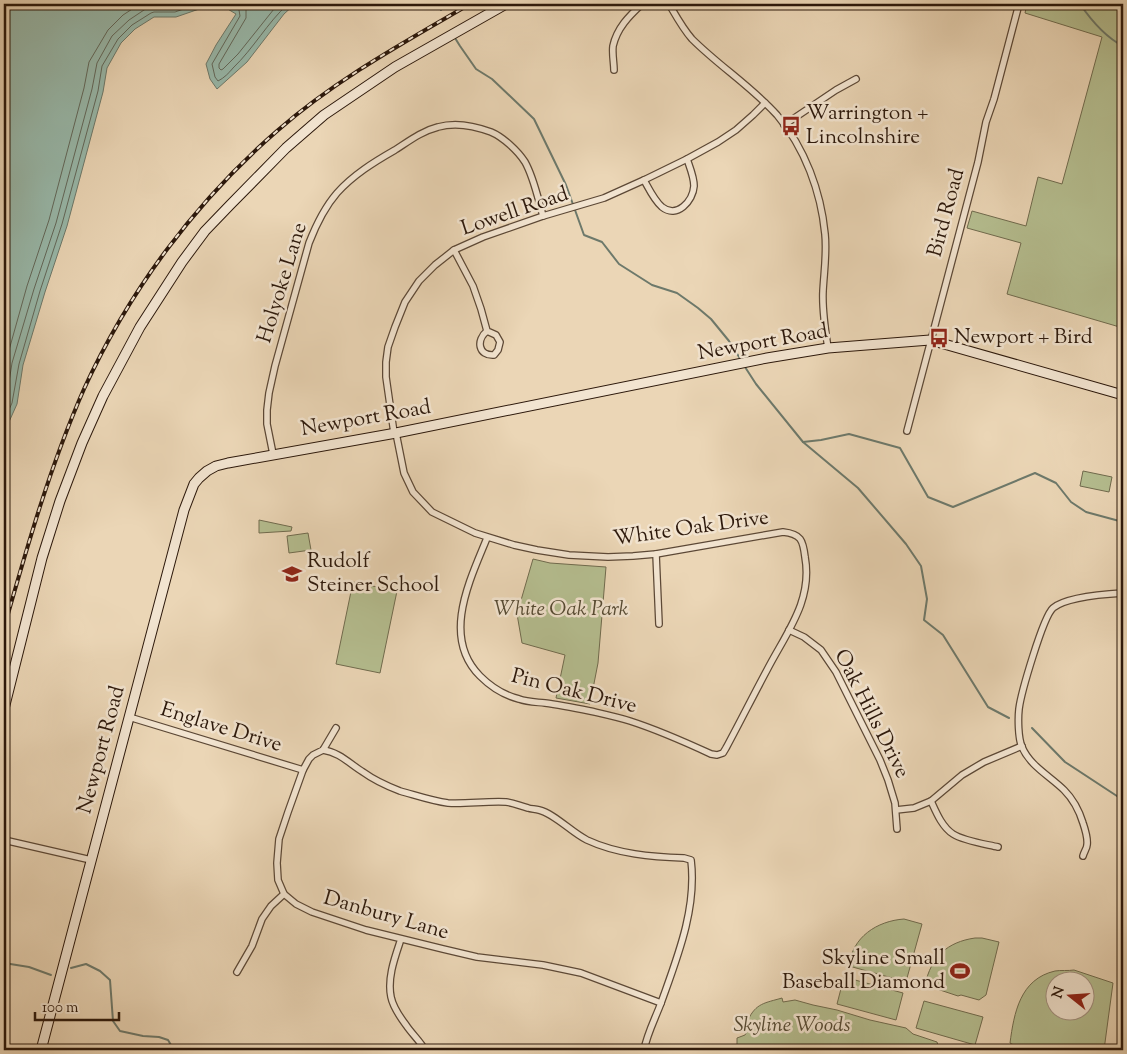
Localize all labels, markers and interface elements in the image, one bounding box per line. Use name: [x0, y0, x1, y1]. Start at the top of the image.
place label: Warrington + Lincolnshire: [806, 99, 928, 153]
bus stop icon: Warrington + Lincolnshire: [780, 115, 802, 137]
street label: Bird Road: [921, 165, 973, 261]
street label: Lowell Road: [457, 180, 573, 244]
street label: Holyoke Lane: [250, 219, 316, 347]
street label: Newport Road: [696, 317, 830, 369]
place label: Newport + Bird: [954, 323, 1093, 353]
bus stop icon: Newport + Bird: [928, 327, 950, 349]
street label: Newport Road: [299, 393, 433, 445]
street label: White Oak Drive: [611, 503, 771, 555]
place label: Rudolf Steiner School: [307, 547, 440, 601]
school or university icon: Rudolf Steiner School: [281, 563, 303, 585]
park label: White Oak Park: [494, 595, 629, 625]
street label: Oak Hills Drive: [826, 644, 916, 784]
street label: Pin Oak Drive: [508, 662, 640, 722]
street label: Newport Road: [70, 682, 134, 817]
street label: Englave Drive: [157, 695, 285, 761]
street label: Danbury Lane: [320, 884, 452, 948]
place label: Skyline Small Baseball Diamond: [782, 944, 945, 998]
sports icon: Skyline Small Baseball Diamond: [949, 960, 971, 982]
north arrow: [1044, 972, 1094, 1022]
text: N: [1048, 985, 1071, 1001]
scale bar: [35, 989, 119, 1021]
text: 100 m: [42, 998, 79, 1019]
park label: Skyline Woods: [734, 1011, 850, 1041]

